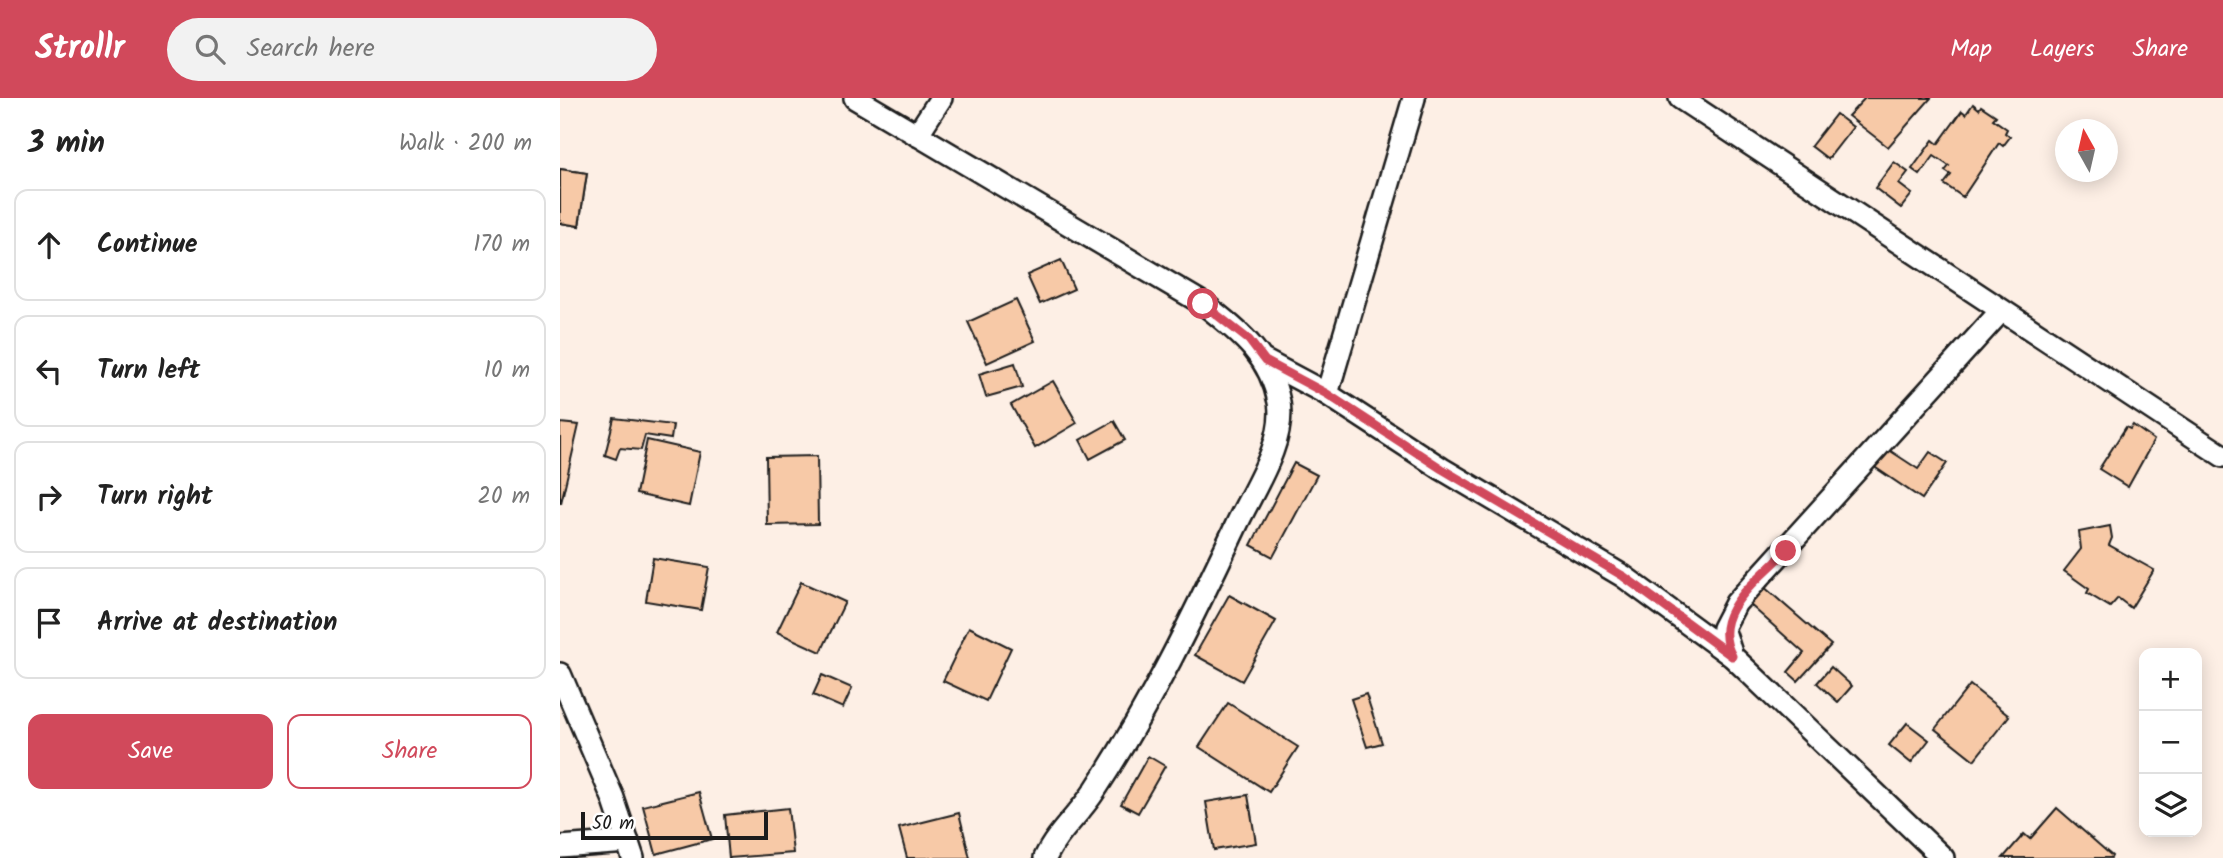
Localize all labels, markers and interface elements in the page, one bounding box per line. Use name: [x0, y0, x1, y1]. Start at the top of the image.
search box: [167, 18, 657, 81]
text: Strollr: [35, 23, 125, 76]
text: Search here: [247, 28, 375, 70]
icon: search: [191, 30, 229, 68]
text: Map: [1950, 30, 1992, 69]
text: Layers: [2030, 30, 2094, 69]
text: Share: [2132, 30, 2188, 69]
north arrow: [2055, 119, 2118, 182]
text: 3 min: [28, 120, 105, 168]
text: Walk · 200 m: [399, 126, 532, 162]
text: Continue: [97, 224, 198, 266]
icon: ahead: [30, 226, 68, 264]
text: 170 m: [473, 227, 530, 263]
route start: [1187, 288, 1218, 319]
text: Turn left: [97, 350, 200, 392]
icon: left: [30, 352, 68, 390]
text: 10 m: [484, 353, 530, 389]
text: Turn right: [97, 476, 213, 518]
icon: right: [30, 478, 68, 516]
text: 20 m: [478, 479, 530, 515]
route end: [1770, 535, 1801, 566]
text: Arrive at destination: [97, 602, 337, 644]
icon: arrive: [30, 604, 68, 642]
map controls: [2139, 648, 2202, 837]
button: +: [2139, 648, 2202, 711]
button: −: [2139, 711, 2202, 774]
button: Save: [28, 714, 273, 789]
button: Share: [287, 714, 532, 789]
button: layers: [2139, 774, 2202, 837]
scale bar: [581, 809, 768, 841]
text: 50 m: [592, 809, 634, 839]

